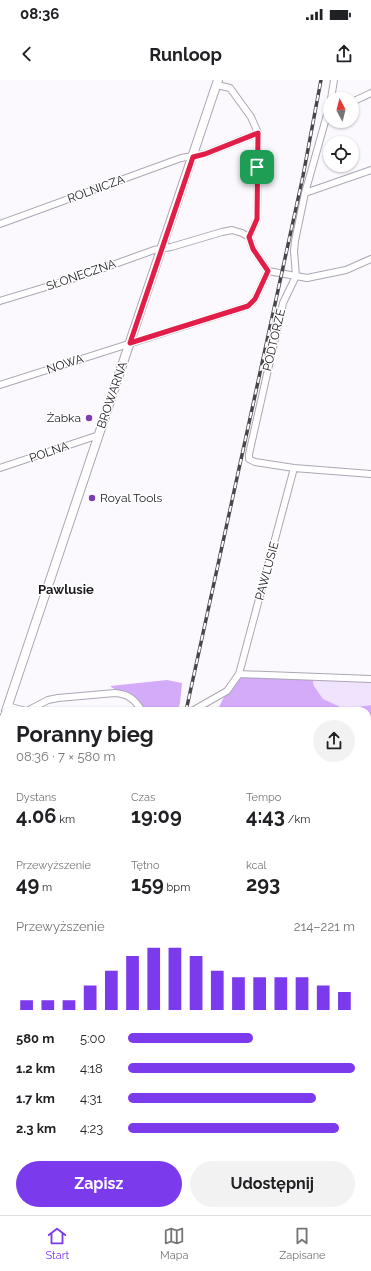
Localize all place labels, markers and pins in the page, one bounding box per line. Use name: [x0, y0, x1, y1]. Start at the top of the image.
pin: [240, 150, 274, 184]
place label: Żabka: [47, 411, 81, 425]
marker: Żabka: [84, 413, 94, 423]
place label: Royal Tools: [100, 491, 163, 505]
marker: Royal Tools: [87, 493, 97, 503]

